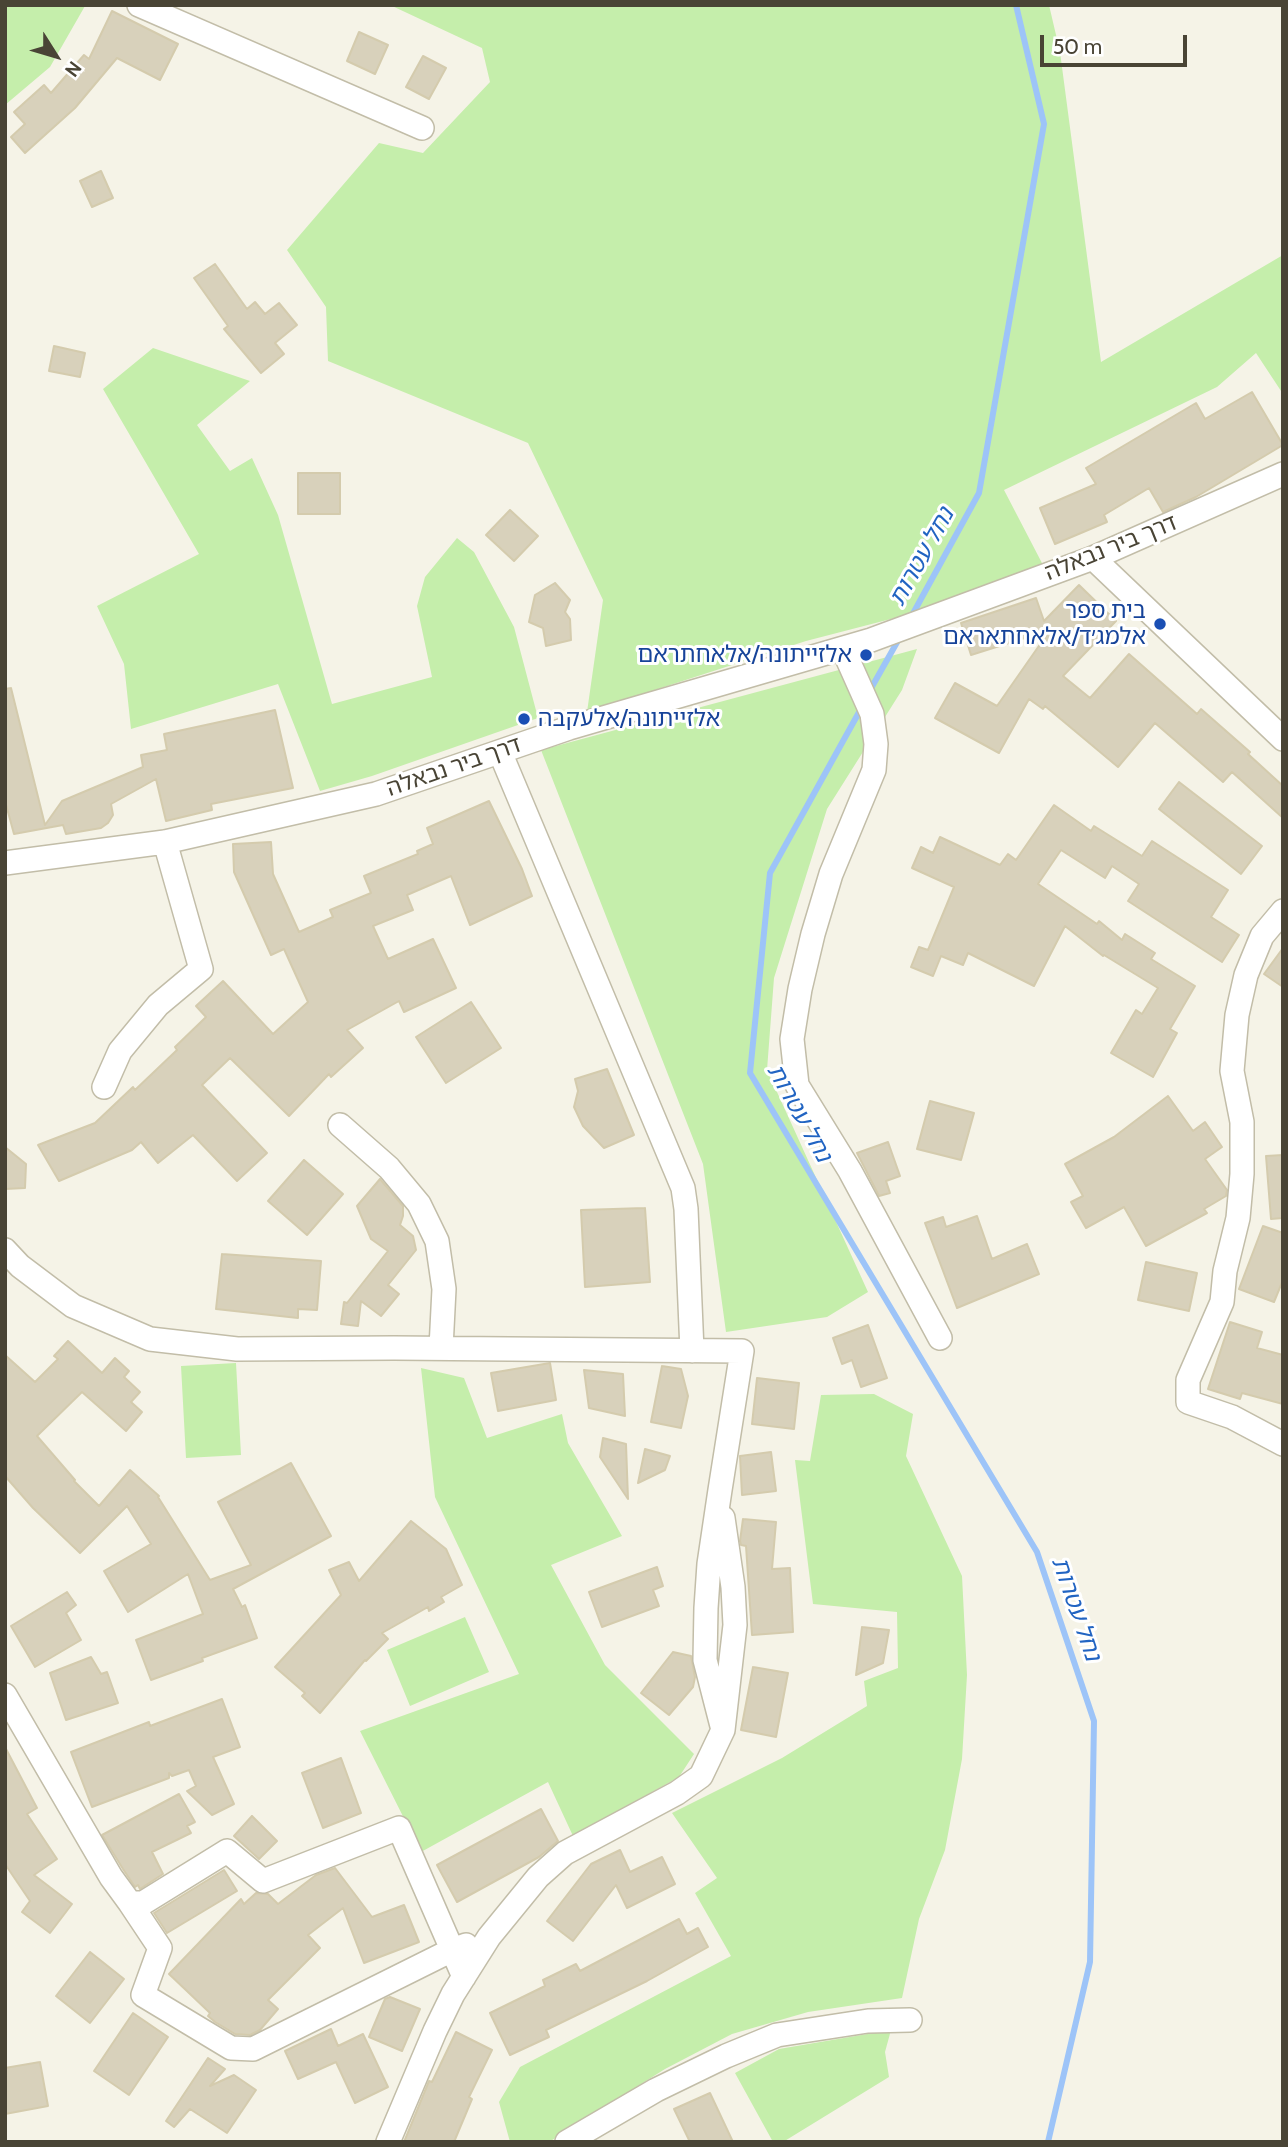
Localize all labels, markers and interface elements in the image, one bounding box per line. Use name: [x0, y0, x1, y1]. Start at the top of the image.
north arrow: [21, 21, 91, 91]
scale bar: [1043, 21, 1190, 65]
text: 50 m: [1053, 34, 1102, 59]
text: N: [60, 57, 86, 81]
water label: נחל עטרות: [883, 503, 961, 611]
street label: דרך ביר נבאלה: [1041, 509, 1181, 587]
place label: בית ספר אלמג׳ד/אלאחתאראם: [943, 597, 1146, 651]
marker: בית ספר אלמג׳ד/אלאחתאראם: [1152, 616, 1168, 632]
place label: אלזייתונה/אלאחתראם: [637, 641, 852, 669]
marker: אלזייתונה/אלאחתראם: [858, 647, 874, 663]
place label: אלזייתונה/אלעקבה: [538, 705, 720, 733]
marker: אלזייתונה/אלעקבה: [516, 711, 532, 727]
street label: דרך ביר נבאלה: [383, 731, 525, 803]
water label: נחל עטרות: [760, 1059, 838, 1167]
water label: נחל עטרות: [1045, 1553, 1107, 1665]

